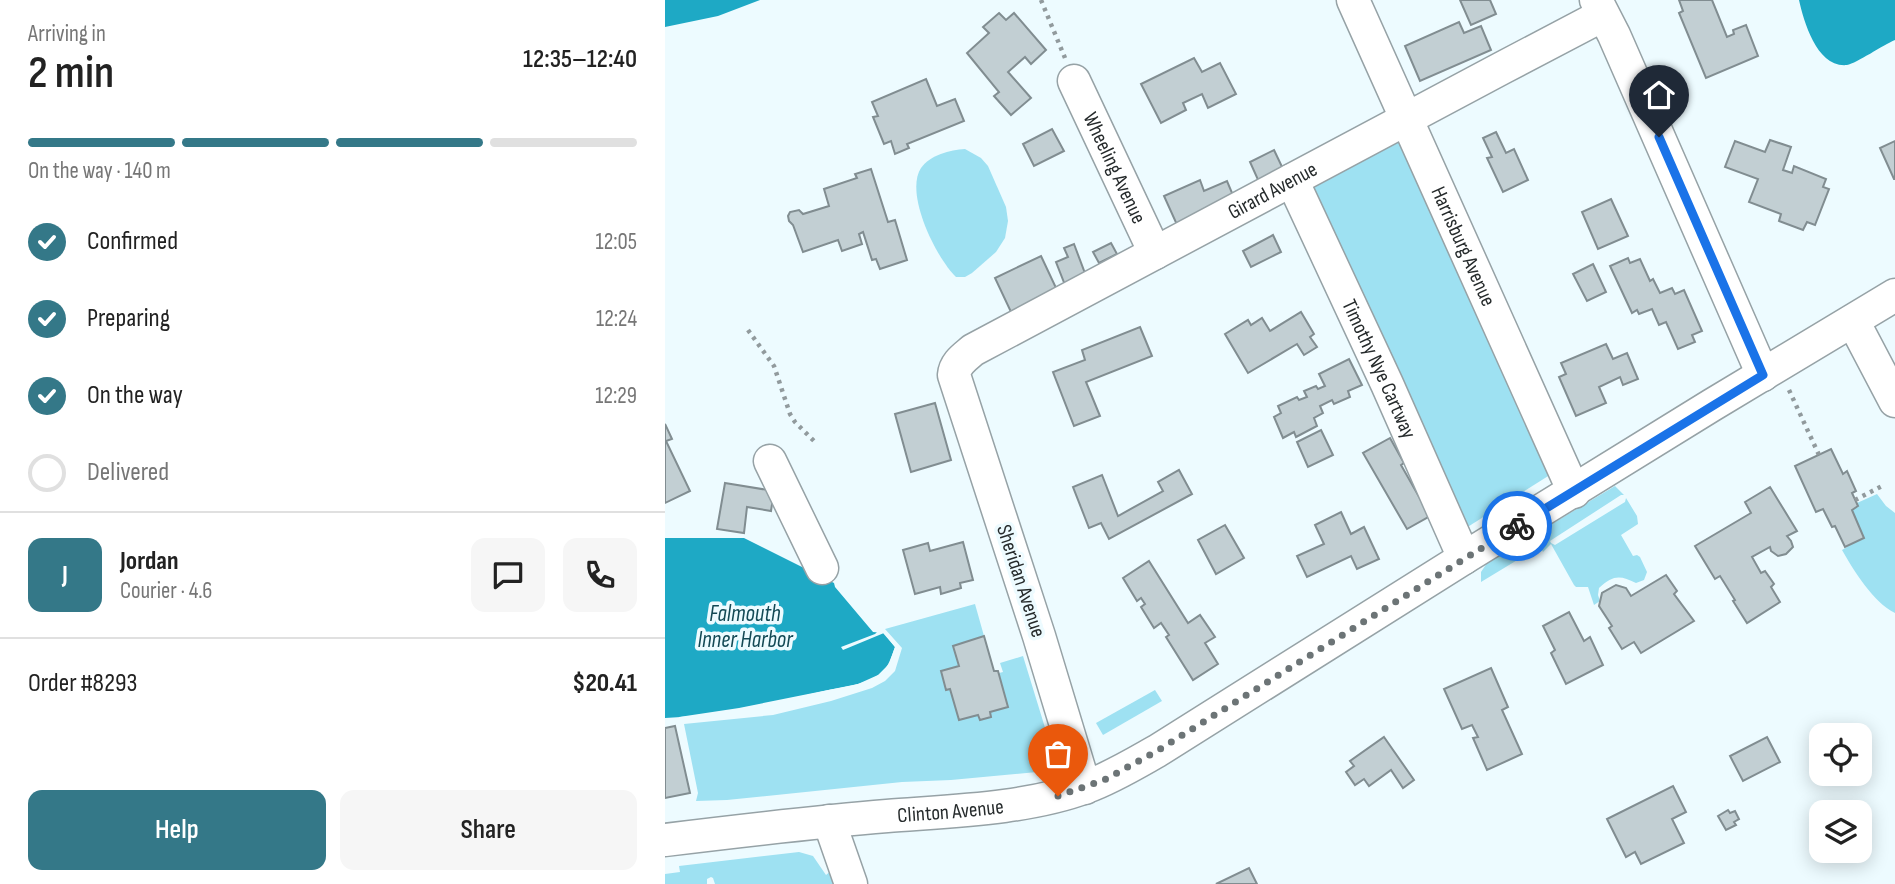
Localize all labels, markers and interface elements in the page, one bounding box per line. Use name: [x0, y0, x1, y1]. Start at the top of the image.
text: Arriving in: [28, 20, 106, 48]
text: 12:35–12:40: [523, 44, 637, 75]
text: 2 min: [28, 46, 114, 101]
pin: [1629, 65, 1689, 137]
icon: home: [1640, 76, 1678, 114]
street label: Wheeling Avenue: [1078, 108, 1152, 227]
street label: Girard Avenue: [1224, 156, 1321, 224]
text: On the way · 140 m: [28, 157, 171, 185]
street label: Harrisburg Avenue: [1426, 183, 1501, 310]
icon: check: [28, 223, 66, 261]
text: Confirmed: [87, 226, 178, 257]
text: 12:05: [595, 228, 637, 256]
street label: Timothy Nye Cartway: [1337, 295, 1422, 442]
icon: check: [28, 300, 66, 338]
text: Preparing: [87, 303, 170, 334]
text: 12:24: [596, 305, 637, 333]
icon: check: [28, 377, 66, 415]
text: On the way: [87, 380, 183, 411]
text: 12:29: [595, 382, 637, 410]
text: Delivered: [87, 457, 169, 488]
courier: [1482, 491, 1552, 561]
icon: bike: [1498, 507, 1536, 545]
street label: Sheridan Avenue: [991, 522, 1051, 640]
button: chat: [471, 538, 545, 612]
button: phone: [563, 538, 637, 612]
text: Jordan: [120, 546, 178, 577]
text: J: [62, 560, 68, 591]
text: Courier · 4.6: [120, 577, 212, 605]
water label: Falmouth Inner Harbor: [697, 600, 794, 654]
text: Order #8293: [28, 668, 137, 699]
text: $20.41: [572, 668, 637, 699]
map controls: [1809, 723, 1872, 863]
button: locate: [1809, 723, 1872, 786]
pin: [1028, 724, 1088, 796]
icon: bag: [1039, 735, 1077, 773]
button: Help: [28, 790, 326, 870]
button: Share: [340, 790, 637, 870]
street label: Clinton Avenue: [896, 794, 1005, 828]
button: layers: [1809, 800, 1872, 863]

